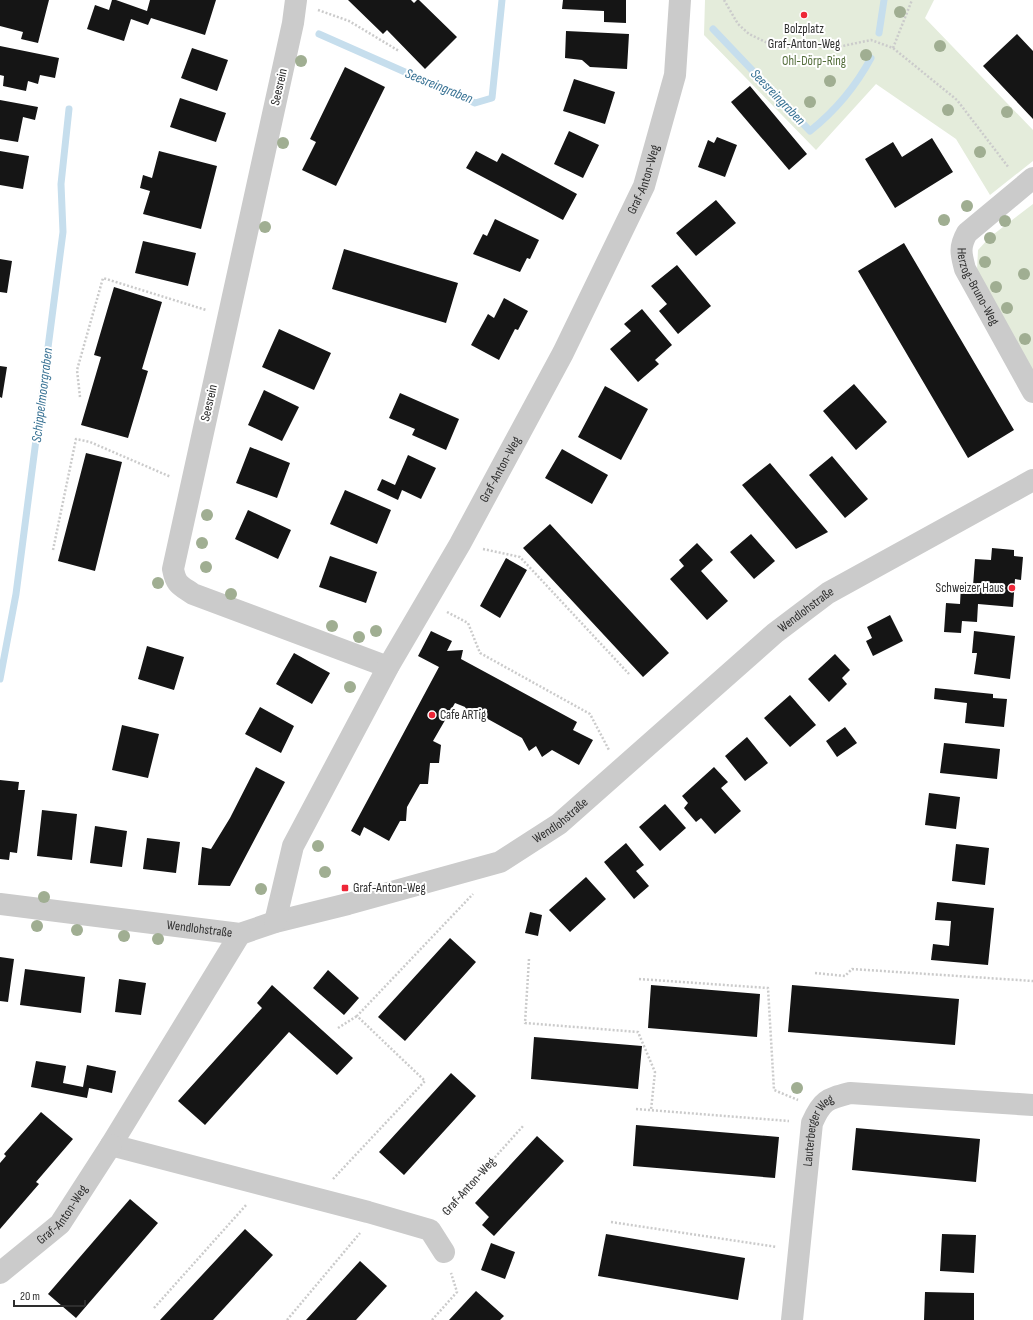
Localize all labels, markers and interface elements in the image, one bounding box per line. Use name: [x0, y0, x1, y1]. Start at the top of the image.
marker: Bolzplatz Graf-Anton-Weg: [799, 10, 809, 20]
place label: Bolzplatz Graf-Anton-Weg: [768, 21, 840, 52]
park label: Ohl-Dörp-Ring: [782, 53, 846, 69]
water label: Seesreingraben: [403, 65, 475, 107]
water label: Seesreingraben: [747, 65, 809, 129]
street label: Seesrein: [267, 67, 291, 107]
street label: Graf-Anton-Weg: [624, 143, 663, 217]
street label: Herzog-Bruno-Weg: [953, 248, 1003, 328]
water label: Schippelmoorgraben: [28, 347, 56, 443]
street label: Seesrein: [197, 383, 221, 423]
street label: Graf-Anton-Weg: [476, 434, 525, 505]
place label: Schweizer Haus: [936, 580, 1004, 596]
street label: Wendlohstraße: [775, 583, 836, 636]
marker: Schweizer Haus: [1007, 583, 1017, 593]
place label: Cafe ARTig: [440, 707, 486, 723]
marker: Cafe ARTig: [427, 710, 437, 720]
street label: Wendlohstraße: [530, 794, 591, 847]
place label: Graf-Anton-Weg: [353, 880, 426, 896]
marker: Graf-Anton-Weg: [340, 883, 350, 893]
street label: Wendlohstraße: [166, 917, 233, 941]
street label: Lauterberger Weg: [800, 1091, 836, 1167]
street label: Graf-Anton-Weg: [438, 1154, 499, 1219]
street label: Graf-Anton-Weg: [33, 1182, 91, 1248]
scale bar: [14, 1282, 85, 1308]
text: 20 m: [20, 1289, 40, 1304]

